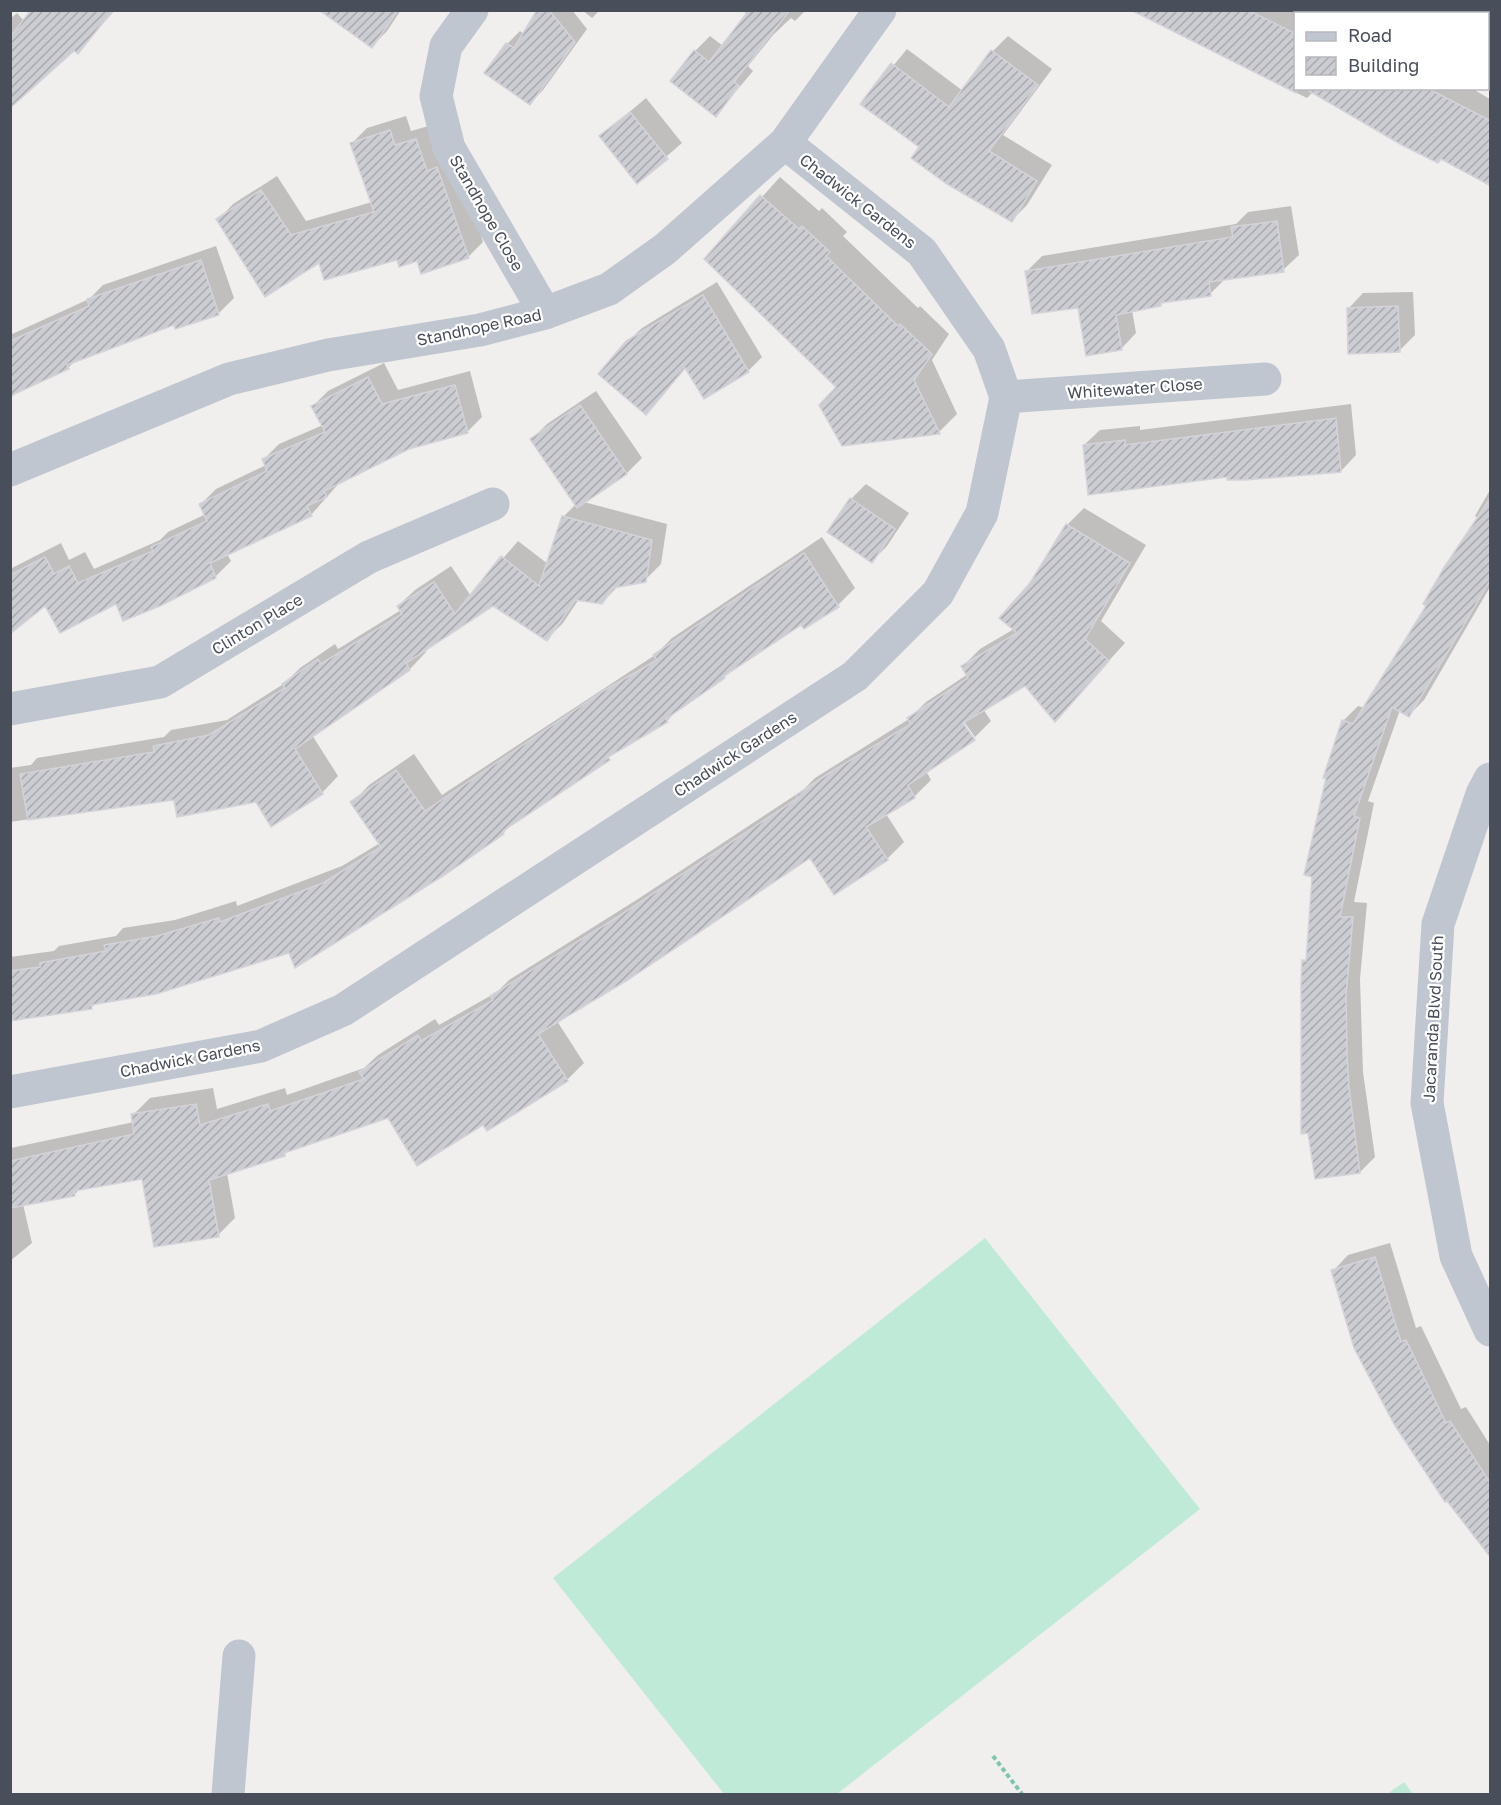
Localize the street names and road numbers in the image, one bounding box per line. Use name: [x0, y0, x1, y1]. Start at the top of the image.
street label: Chadwick Gardens: [796, 149, 920, 253]
street label: Standhope Close: [446, 151, 528, 275]
street label: Standhope Road: [415, 304, 543, 350]
street label: Whitewater Close: [1067, 373, 1203, 403]
street label: Clinton Place: [208, 589, 306, 659]
street label: Chadwick Gardens: [670, 707, 800, 801]
street label: Jacaranda Blvd South: [1419, 935, 1447, 1103]
street label: Chadwick Gardens: [118, 1035, 262, 1081]

